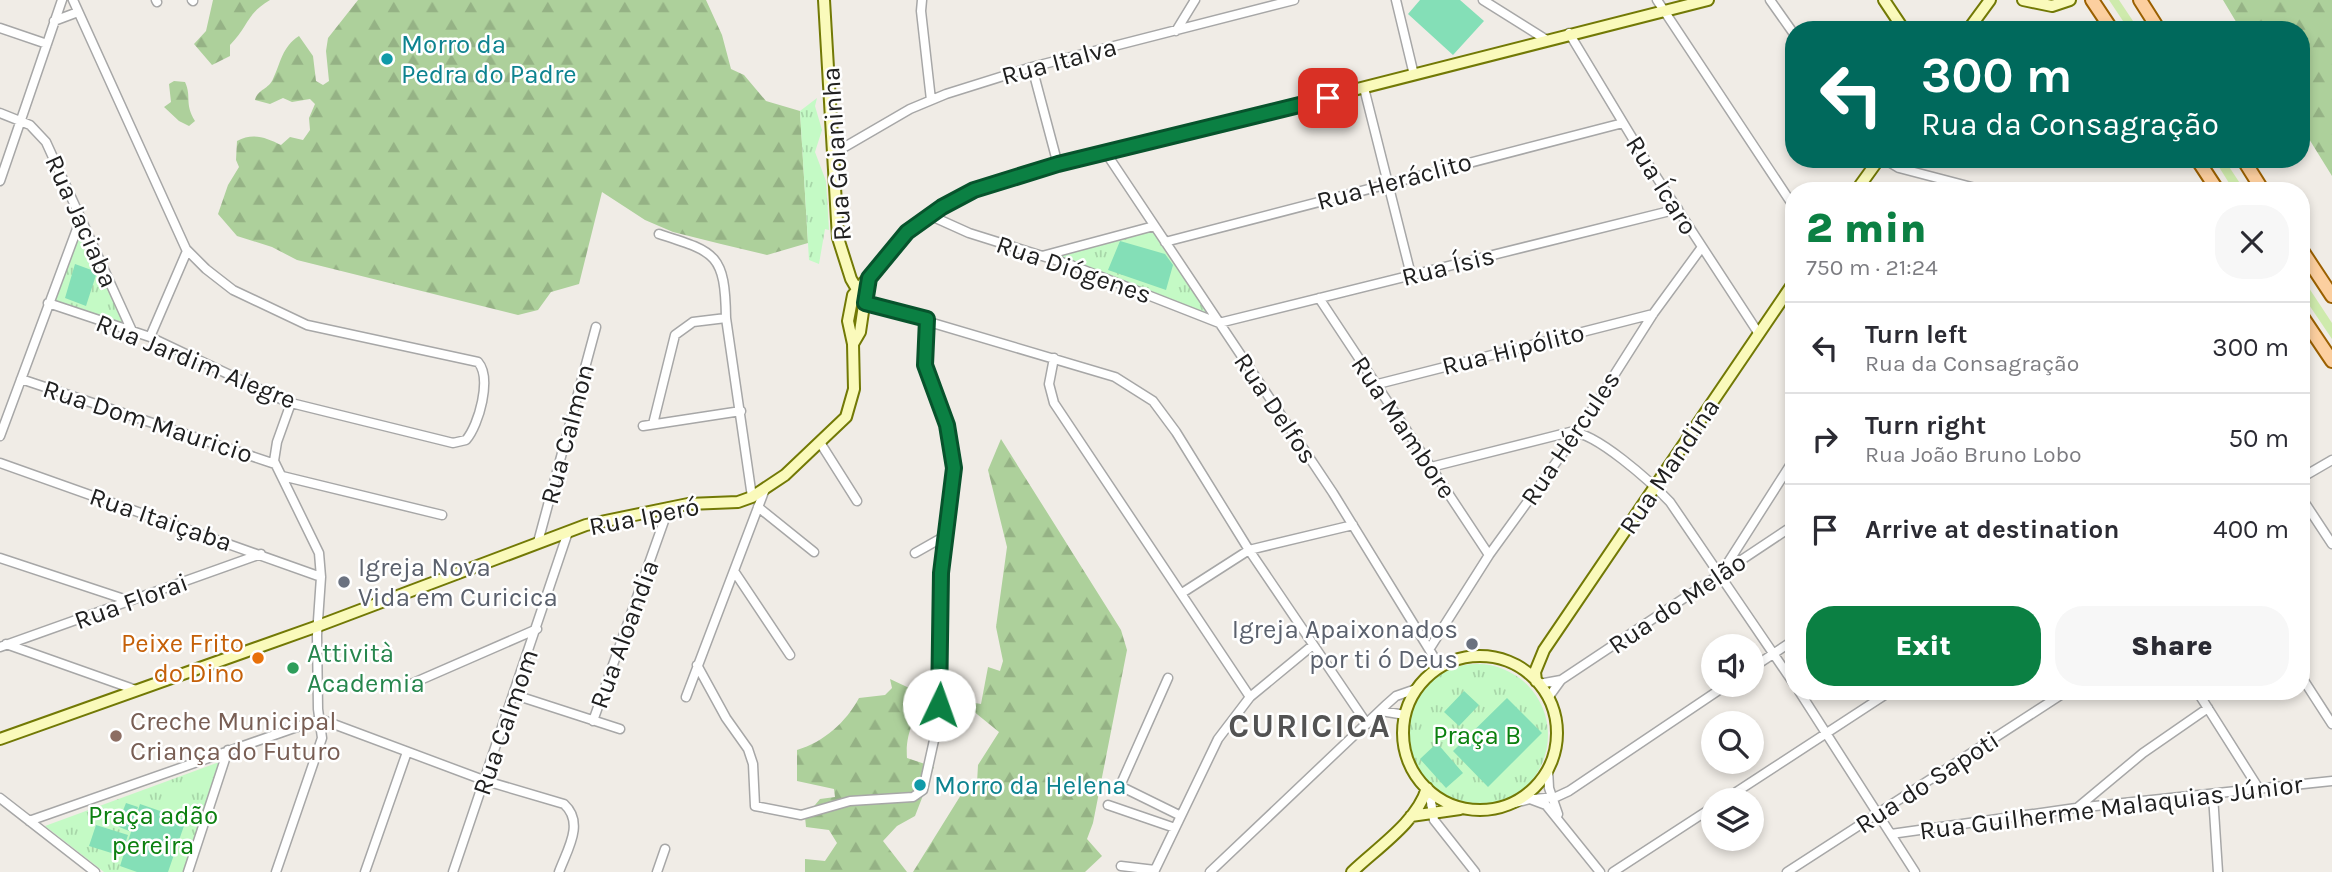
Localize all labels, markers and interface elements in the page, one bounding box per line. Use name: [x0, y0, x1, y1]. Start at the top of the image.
place label: Morro da Pedra do Padre: [401, 29, 577, 90]
street label: Rua Italva: [998, 31, 1120, 92]
text: 300 m: [1921, 47, 2072, 104]
icon: left: [1806, 49, 1897, 140]
marker: Morro da Pedra do Padre: [379, 51, 395, 67]
street label: Rua Goianinha: [815, 66, 858, 242]
pin: [1298, 68, 1358, 128]
icon: arrive: [1309, 79, 1347, 117]
text: Rua da Consagração: [1921, 106, 2219, 143]
street label: Rua Ícaro: [1619, 130, 1705, 240]
street label: Rua Heráclito: [1313, 146, 1475, 217]
street label: Rua Jaciaba: [38, 150, 125, 292]
text: 2 min: [1806, 203, 1926, 253]
button: close: [2215, 205, 2289, 279]
street label: Rua Diógenes: [992, 228, 1155, 311]
street label: Rua Ísis: [1398, 239, 1498, 293]
text: 750 m · 21:24: [1806, 254, 1938, 281]
street label: Rua Jardim Alegre: [91, 307, 300, 416]
street label: Rua Hipólito: [1439, 317, 1588, 382]
text: Turn left: [1865, 319, 1967, 350]
icon: left: [1806, 329, 1844, 367]
text: 300 m: [2212, 332, 2289, 363]
street label: Rua Delfos: [1227, 347, 1324, 469]
street label: Rua Mambore: [1345, 350, 1463, 504]
text: Rua da Consagração: [1865, 350, 2079, 377]
street label: Rua Calmon: [534, 361, 601, 508]
street label: Rua Hércules: [1514, 365, 1627, 512]
street label: Rua Dom Mauricio: [39, 373, 257, 470]
street label: Rua Mandina: [1613, 392, 1726, 540]
text: Turn right: [1865, 410, 1986, 441]
icon: right: [1806, 420, 1844, 458]
text: 50 m: [2228, 423, 2289, 454]
text: Rua João Bruno Lobo: [1865, 441, 2082, 468]
street label: Rua Itaiçaba: [85, 481, 236, 558]
street label: Rua Iperó: [586, 491, 702, 542]
icon: arrive: [1806, 511, 1844, 549]
text: Arrive at destination: [1865, 514, 2119, 545]
text: 400 m: [2213, 514, 2289, 545]
street label: Rua do Melão: [1603, 546, 1752, 661]
place label: Igreja Nova Vida em Curicica: [358, 552, 558, 613]
street label: Rua Aloandia: [583, 556, 666, 713]
street label: Rua Florai: [70, 567, 192, 636]
marker: Igreja Nova Vida em Curicica: [336, 574, 352, 590]
button: Exit: [1806, 606, 2041, 686]
button: Share: [2055, 606, 2289, 686]
place label: Igreja Apaixonados por ti ó Deus: [1232, 614, 1458, 675]
place label: Peixe Frito do Dino: [121, 628, 244, 689]
map controls: [1701, 634, 1764, 851]
button: sound: [1701, 634, 1764, 697]
marker: Igreja Apaixonados por ti ó Deus: [1464, 636, 1480, 652]
place label: Attività Academia: [307, 638, 425, 699]
street label: Rua Calmom: [466, 645, 545, 799]
marker: Peixe Frito do Dino: [250, 650, 266, 666]
marker: Attività Academia: [285, 660, 301, 676]
position arrow: [902, 668, 976, 742]
place label: Creche Municipal Criança do Futuro: [130, 706, 341, 767]
district label: CURICICA: [1228, 707, 1392, 745]
button: search: [1701, 711, 1764, 774]
park label: Praça B: [1433, 720, 1521, 751]
street label: Rua do Sapoti: [1850, 725, 2005, 840]
marker: Creche Municipal Criança do Futuro: [108, 728, 124, 744]
street label: Rua Guilherme Malaquias Júnior: [1918, 769, 2305, 846]
place label: Morro da Helena: [934, 770, 1127, 801]
marker: Morro da Helena: [912, 777, 928, 793]
button: layers: [1701, 788, 1764, 851]
park label: Praça adão pereira: [88, 800, 218, 861]

